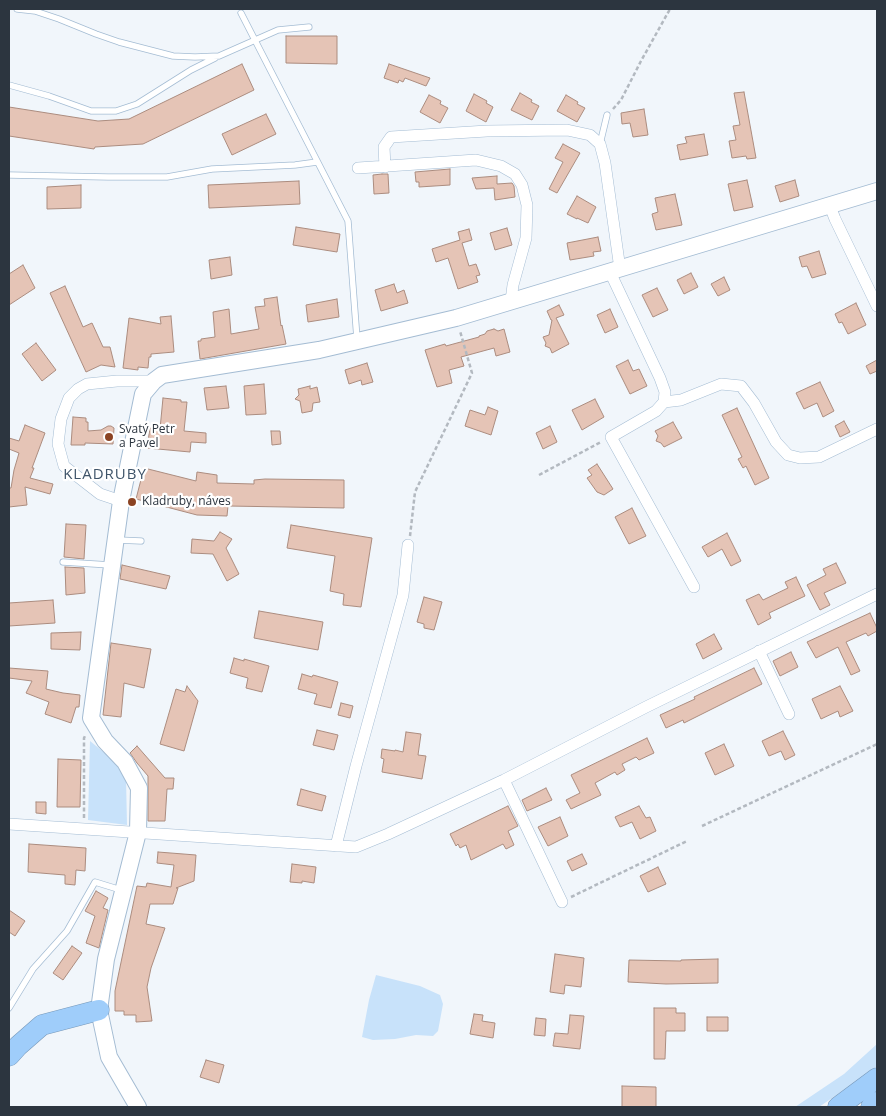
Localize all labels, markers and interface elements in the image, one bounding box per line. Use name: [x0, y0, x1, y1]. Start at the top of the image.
place label: Svatý Petr a Pavel: [119, 423, 175, 451]
marker: Svatý Petr a Pavel: [103, 431, 115, 443]
district label: KLADRUBY: [62, 466, 148, 484]
place label: Kladruby, náves: [142, 495, 231, 509]
marker: Kladruby, náves: [126, 496, 138, 508]

